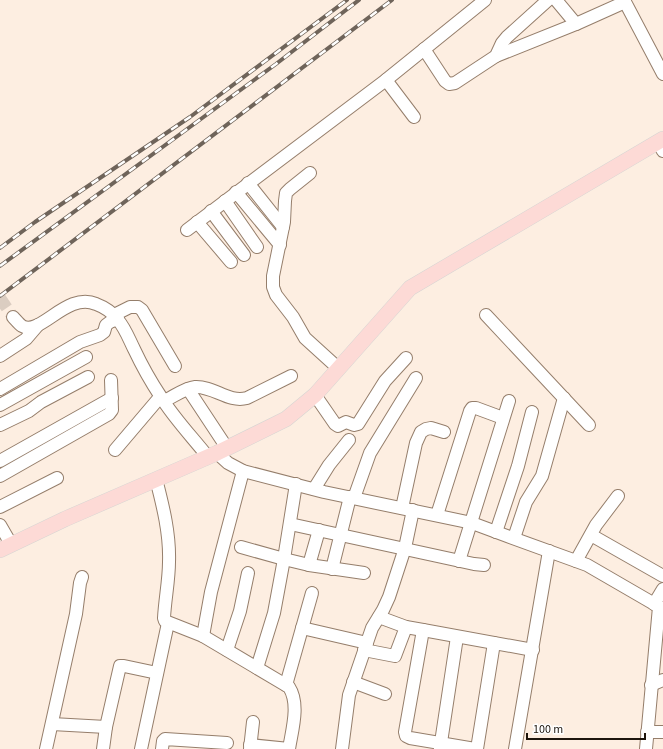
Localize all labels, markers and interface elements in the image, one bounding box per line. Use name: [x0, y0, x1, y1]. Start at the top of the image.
scale bar: [527, 715, 645, 741]
text: 100 m: [533, 721, 563, 738]

